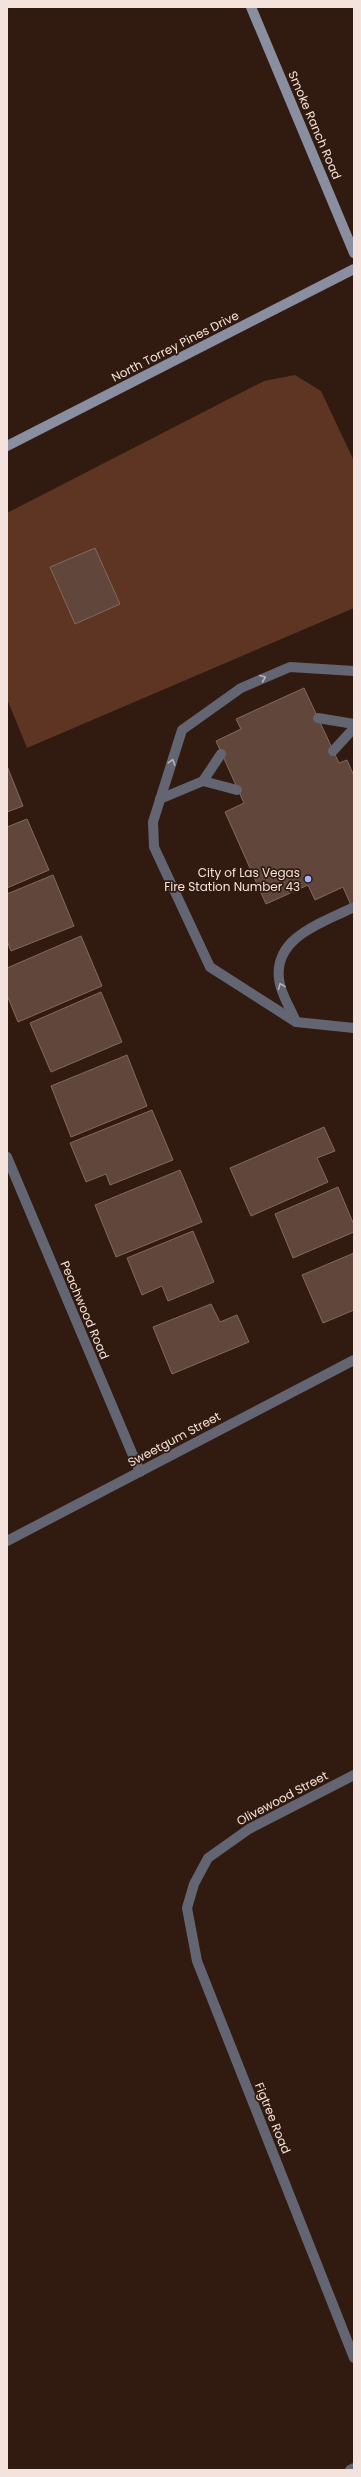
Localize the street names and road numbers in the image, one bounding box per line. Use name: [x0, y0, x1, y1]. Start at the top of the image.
street label: Smoke Ranch Road: [284, 68, 346, 182]
street label: North Torrey Pines Drive: [108, 306, 242, 386]
street label: Peachwood Road: [57, 1258, 113, 1362]
street label: Sweetgum Street: [125, 1407, 223, 1471]
street label: Olivewood Street: [233, 1767, 331, 1829]
street label: Figtree Road: [251, 2080, 295, 2156]

